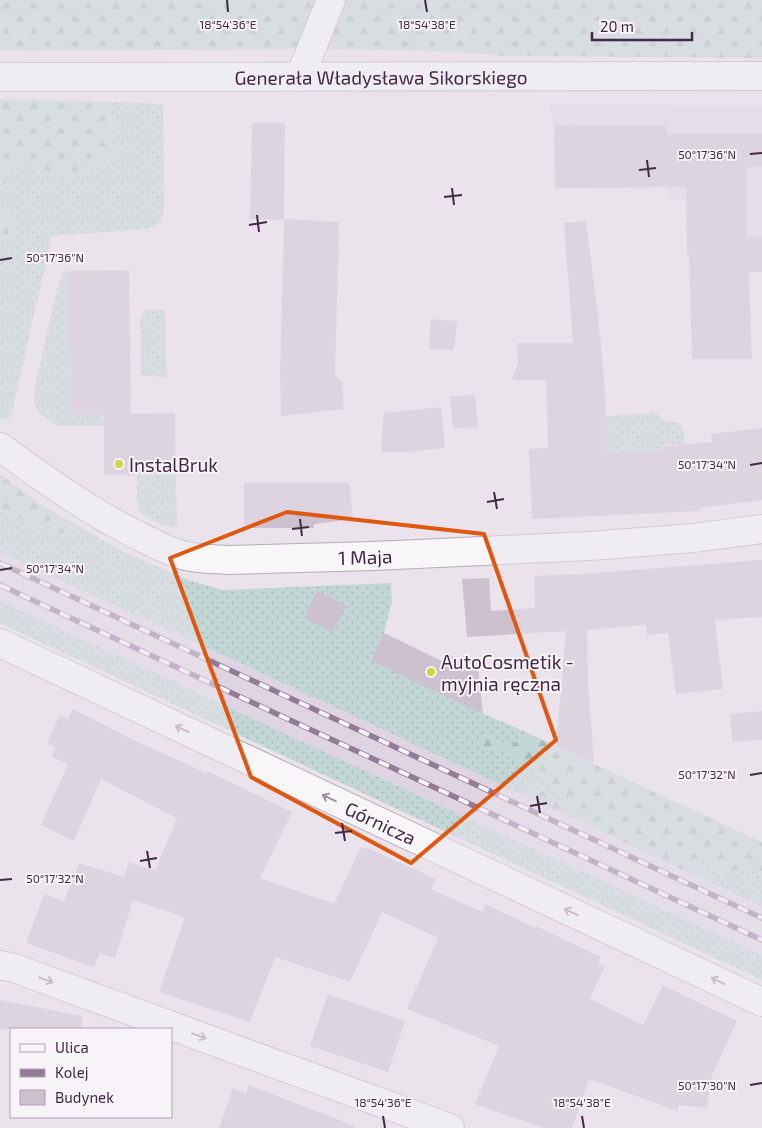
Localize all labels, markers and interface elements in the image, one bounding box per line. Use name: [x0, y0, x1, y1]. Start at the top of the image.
scale bar: [592, 10, 692, 42]
text: 18°54'36"E: [199, 17, 257, 31]
text: 18°54'38"E: [398, 17, 456, 31]
text: 20 m: [600, 17, 634, 35]
street label: Generała Władysława Sikorskiego: [234, 65, 528, 88]
text: 50°17'36"N: [678, 147, 736, 161]
text: 50°17'36"N: [26, 250, 84, 264]
place label: InstalBruk: [129, 453, 218, 476]
text: 50°17'34"N: [678, 457, 736, 471]
marker: InstalBruk: [113, 458, 125, 470]
street label: 1 Maja: [338, 544, 393, 568]
text: 50°17'34"N: [26, 561, 84, 575]
place label: AutoCosmetik - myjnia ręczna: [441, 650, 574, 695]
marker: AutoCosmetik - myjnia ręczna: [425, 666, 437, 678]
one-way arrow: [175, 723, 190, 733]
text: 50°17'32"N: [678, 767, 736, 781]
one-way arrow: [322, 792, 337, 802]
street label: Górnicza: [342, 796, 420, 849]
text: 50°17'32"N: [26, 871, 84, 885]
one-way arrow: [564, 906, 579, 916]
one-way arrow: [38, 976, 53, 985]
one-way arrow: [711, 976, 726, 985]
legend: [10, 1028, 172, 1118]
one-way arrow: [191, 1032, 206, 1041]
text: Ulica: [55, 1038, 89, 1056]
text: Kolej: [55, 1063, 88, 1082]
text: 50°17'30"N: [678, 1078, 736, 1092]
text: Budynek: [55, 1088, 114, 1106]
text: 18°54'36"E: [354, 1095, 412, 1109]
text: 18°54'38"E: [553, 1095, 611, 1109]

